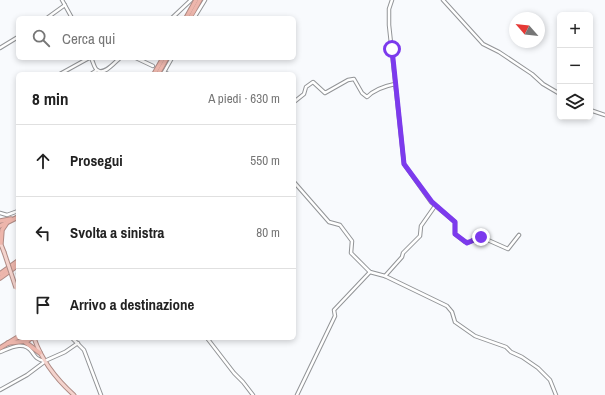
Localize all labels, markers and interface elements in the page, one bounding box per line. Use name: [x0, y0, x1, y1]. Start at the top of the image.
north arrow: [509, 12, 545, 48]
map controls: [557, 12, 593, 120]
button: +: [557, 12, 593, 48]
search box: [16, 16, 296, 60]
icon: search: [30, 27, 52, 49]
text: Cerca qui: [62, 28, 115, 49]
route start: [383, 40, 401, 58]
button: −: [557, 48, 593, 84]
button: layers: [557, 84, 593, 120]
text: 8 min: [32, 87, 68, 110]
text: A piedi · 630 m: [208, 90, 280, 107]
icon: ahead: [32, 150, 54, 172]
text: Prosegui: [70, 150, 123, 171]
text: 550 m: [250, 152, 280, 169]
icon: left: [32, 222, 54, 244]
text: Svolta a sinistra: [70, 222, 164, 243]
text: 80 m: [256, 224, 280, 241]
route end: [472, 228, 490, 246]
icon: arrive: [32, 294, 54, 316]
text: Arrivo a destinazione: [70, 294, 194, 315]

